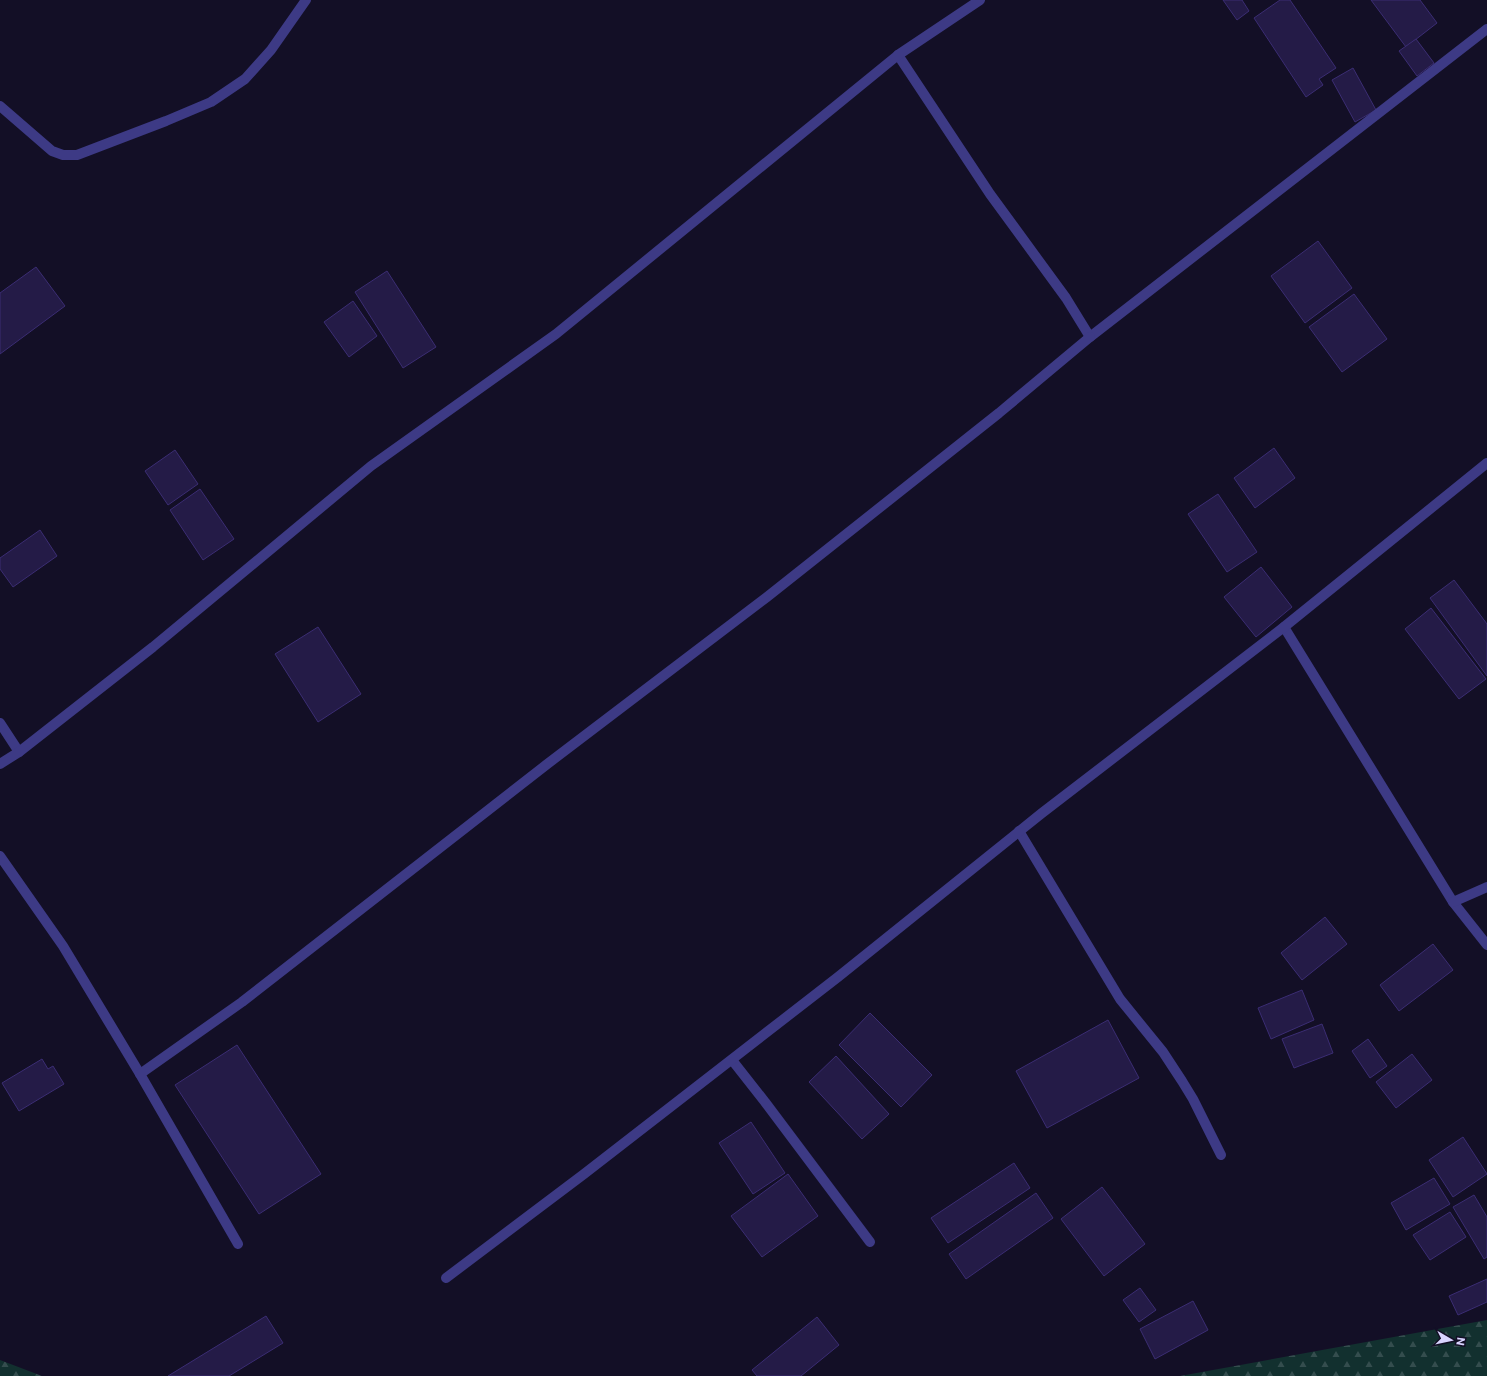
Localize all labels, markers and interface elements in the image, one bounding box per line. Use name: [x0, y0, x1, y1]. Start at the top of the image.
north arrow: [1431, 1320, 1471, 1360]
text: N: [1454, 1337, 1468, 1347]

